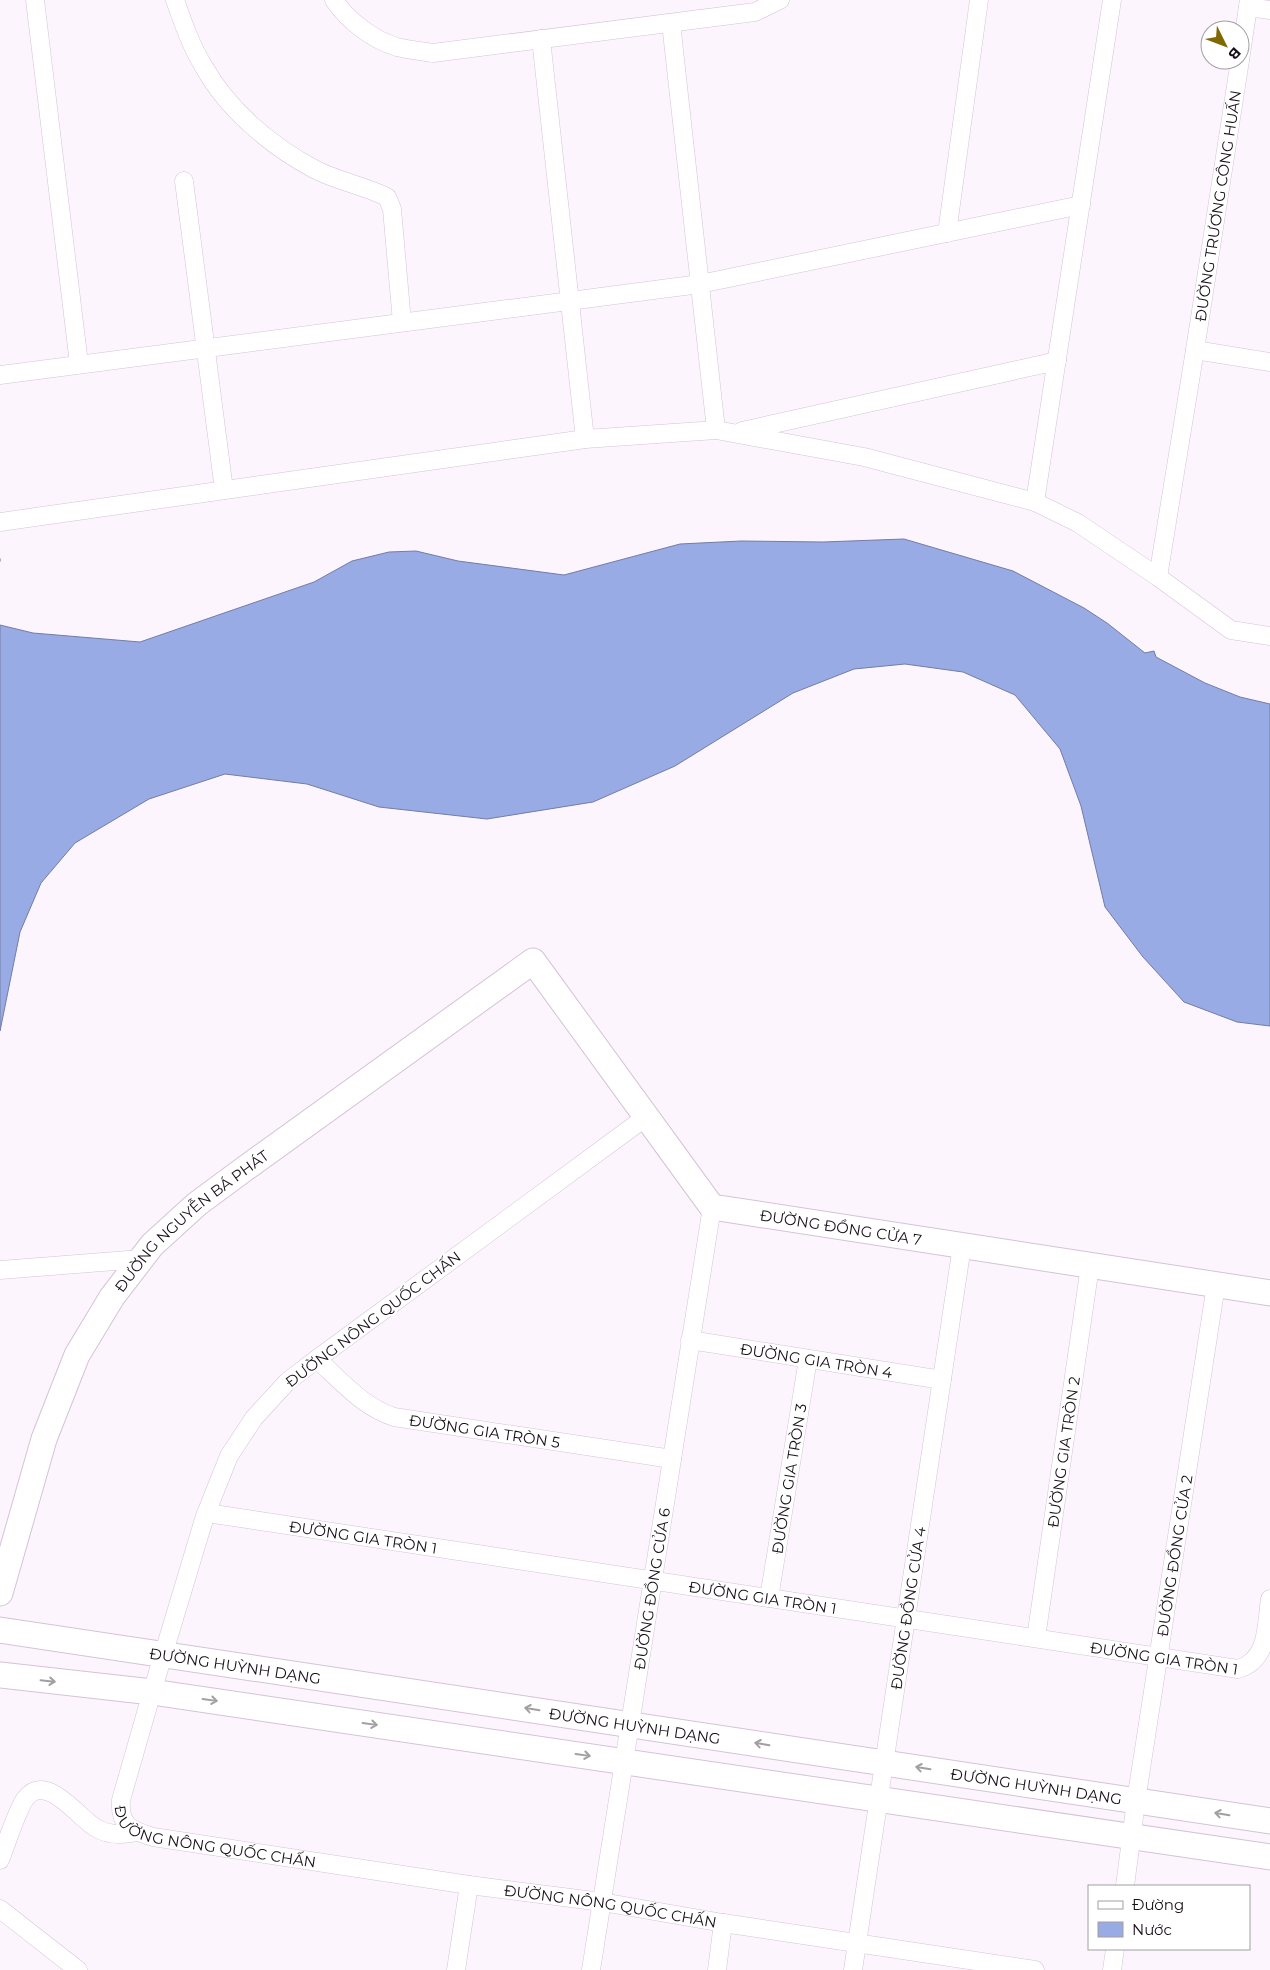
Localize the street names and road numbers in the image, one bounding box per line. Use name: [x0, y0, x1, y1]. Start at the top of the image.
street label: ĐƯỜNG TRƯƠNG CÔNG HUẤN: [1190, 89, 1245, 323]
street label: ĐƯỜNG NGUYỄN BÁ PHÁT: [110, 1145, 272, 1296]
street label: ĐƯỜNG ĐỒNG CỬA 7: [759, 1205, 923, 1249]
street label: ĐƯỜNG NÔNG QUỐC CHẤN: [282, 1247, 464, 1391]
street label: ĐƯỜNG GIA TRÒN 4: [739, 1339, 894, 1382]
street label: ĐƯỜNG GIA TRÒN 2: [1043, 1375, 1083, 1529]
street label: ĐƯỜNG GIA TRÒN 3: [767, 1402, 810, 1555]
street label: ĐƯỜNG GIA TRÒN 5: [408, 1410, 561, 1451]
street label: ĐƯỜNG ĐỒNG CỬA 2: [1152, 1474, 1196, 1638]
street label: ĐƯỜNG ĐỒNG CỬA 6: [629, 1506, 674, 1671]
street label: ĐƯỜNG GIA TRÒN 1: [288, 1516, 438, 1557]
street label: ĐƯỜNG ĐỒNG CỬA 4: [886, 1525, 929, 1691]
street label: ĐƯỜNG GIA TRÒN 1: [687, 1577, 838, 1618]
street label: ĐƯỜNG GIA TRÒN 1: [1089, 1637, 1239, 1678]
street label: ĐƯỜNG HUỲNH DẠNG: [148, 1643, 322, 1688]
street label: ĐƯỜNG HUỲNH DẠNG: [548, 1703, 722, 1748]
street label: ĐƯỜNG HUỲNH DẠNG: [949, 1764, 1123, 1808]
street label: ĐƯỜNG NÔNG QUỐC CHẤN: [111, 1804, 317, 1871]
street label: ĐƯỜNG NÔNG QUỐC CHẤN: [503, 1880, 718, 1931]

